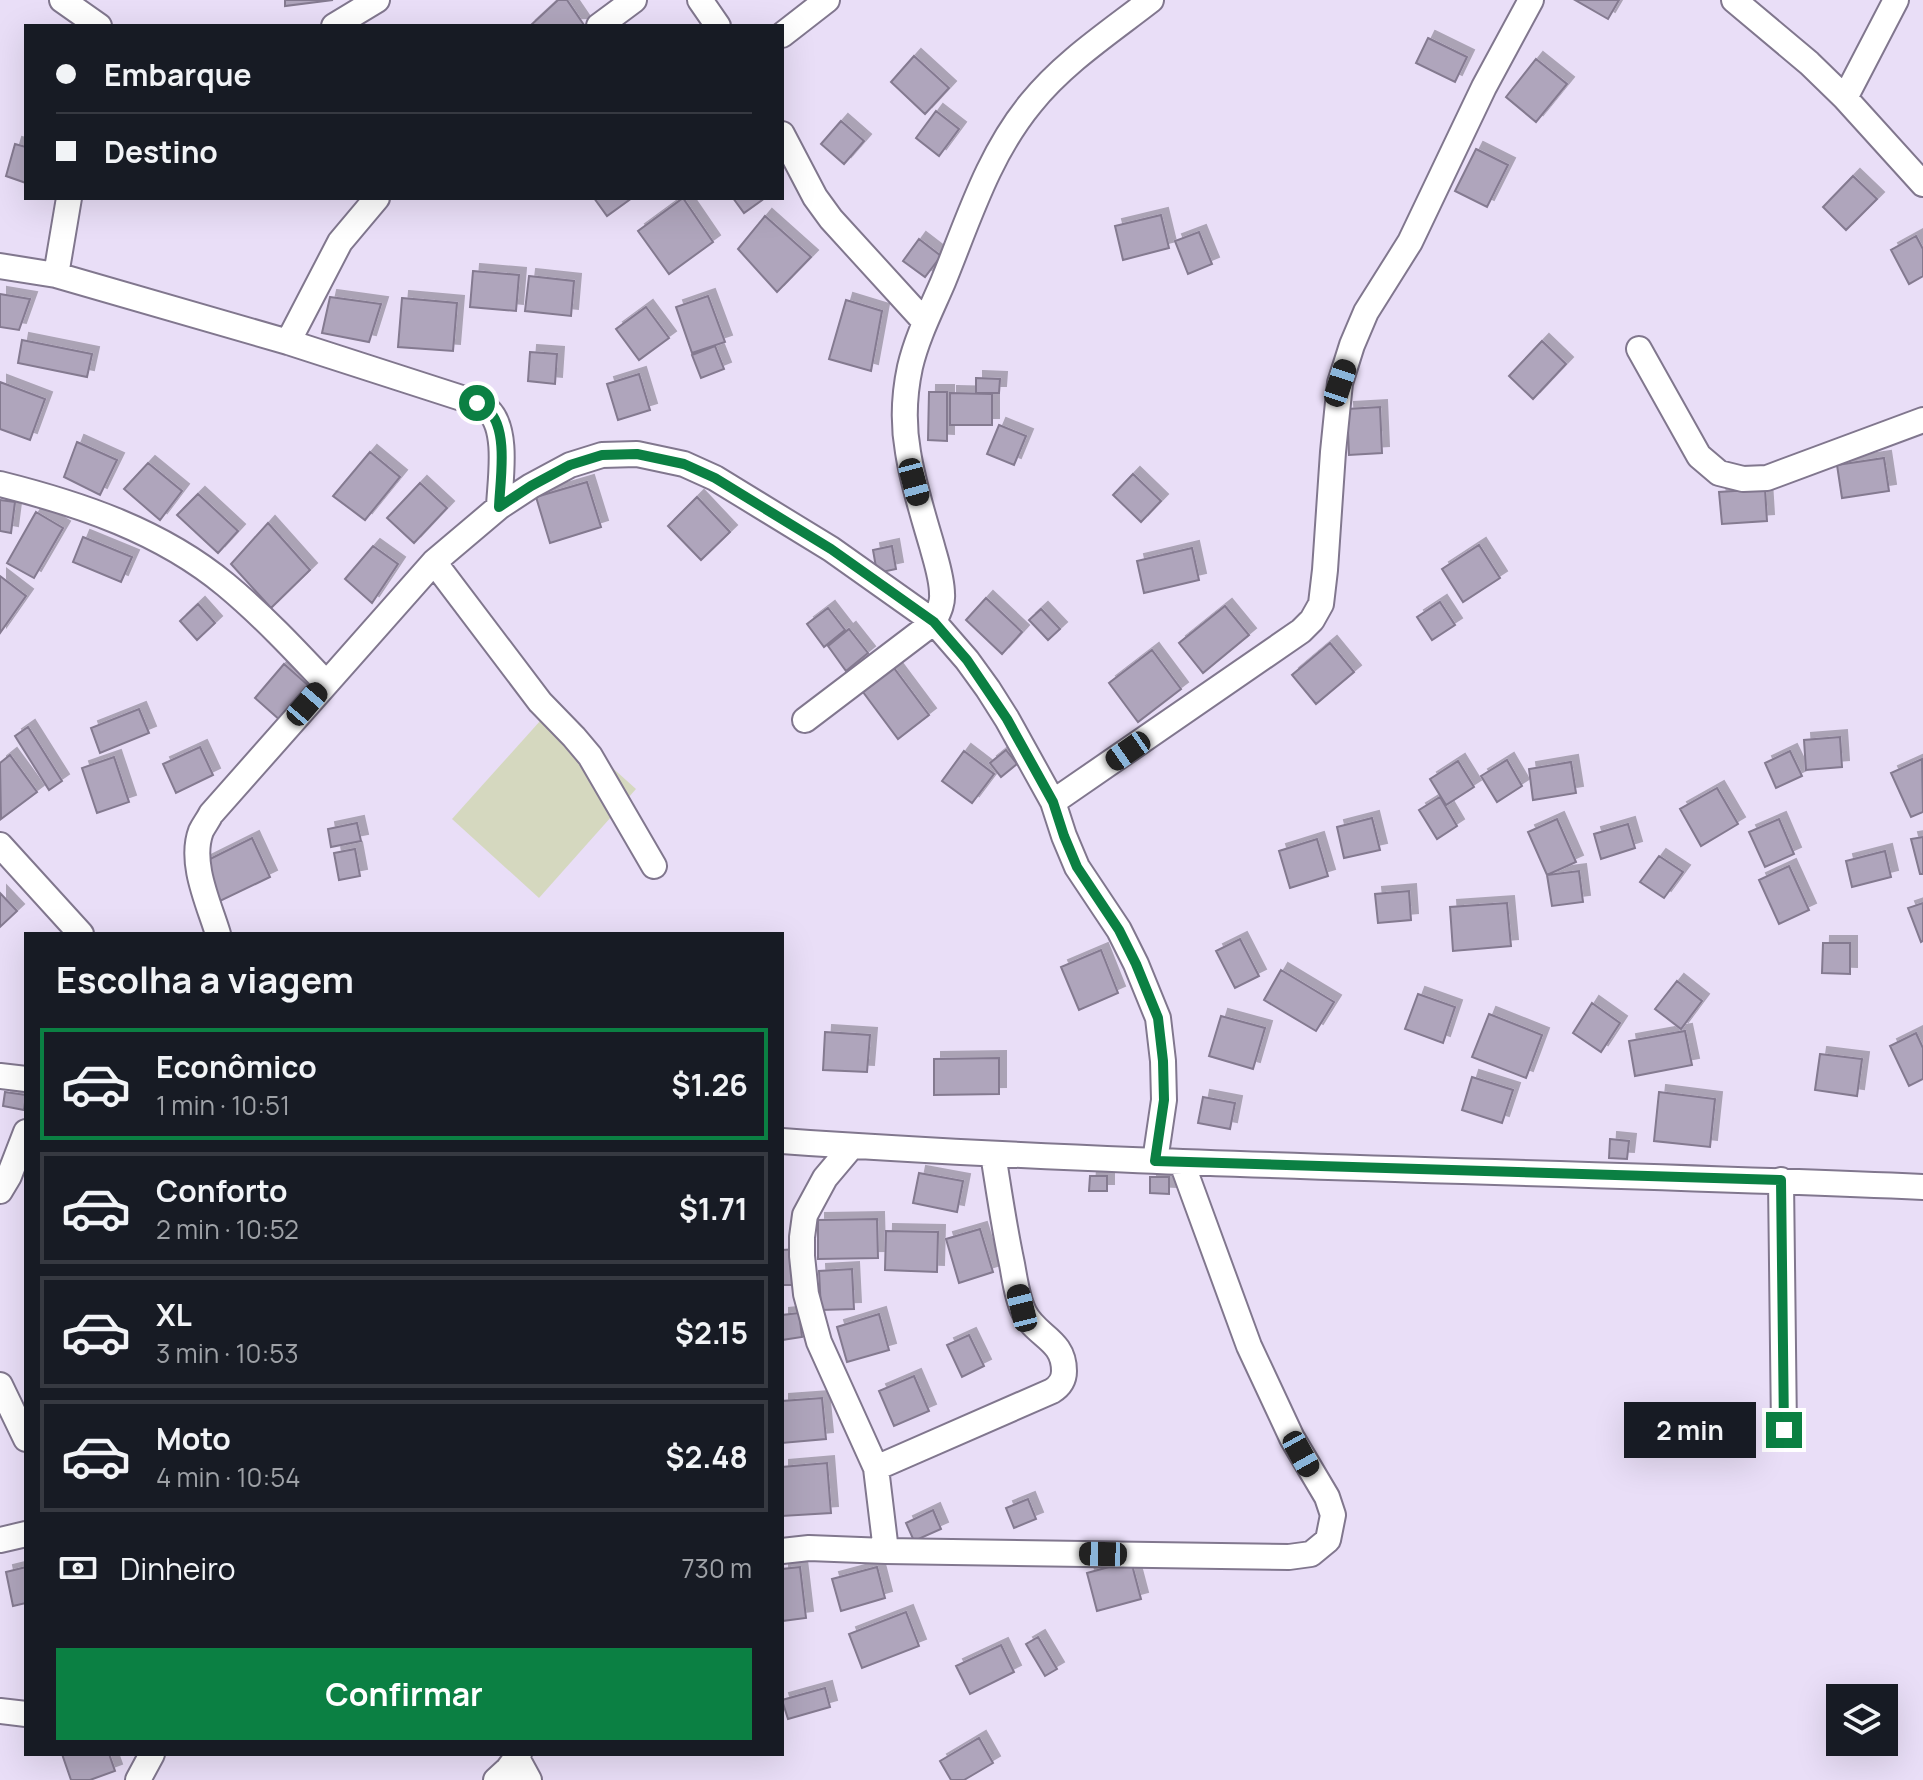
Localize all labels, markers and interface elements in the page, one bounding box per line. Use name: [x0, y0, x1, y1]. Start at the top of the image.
text: Embarque: [104, 54, 252, 95]
text: Destino: [104, 131, 218, 172]
car: [1321, 356, 1359, 410]
route start: [459, 385, 495, 421]
car: [896, 456, 932, 508]
car: [282, 678, 332, 730]
car: [1101, 727, 1155, 775]
text: Escolha a viagem: [56, 955, 354, 1004]
text: Econômico: [156, 1046, 317, 1087]
icon: car: [60, 1048, 132, 1120]
text: $1.26: [672, 1064, 748, 1105]
text: 1 min · 10:51: [156, 1087, 290, 1123]
text: Conforto: [156, 1170, 287, 1211]
icon: car: [60, 1172, 132, 1244]
text: $1.71: [679, 1188, 748, 1229]
text: 2 min · 10:52: [156, 1211, 299, 1247]
car: [1005, 1282, 1039, 1334]
text: XL: [156, 1294, 192, 1335]
icon: car: [60, 1296, 132, 1368]
text: $2.15: [675, 1312, 748, 1353]
text: 3 min · 10:53: [156, 1335, 299, 1371]
callout: 2 min: [1624, 1402, 1756, 1458]
text: 2 min: [1656, 1412, 1724, 1448]
route end: [1766, 1412, 1802, 1448]
text: Moto: [156, 1418, 231, 1459]
icon: car: [60, 1420, 132, 1492]
car: [1279, 1427, 1323, 1481]
text: $2.48: [666, 1436, 748, 1477]
text: 4 min · 10:54: [156, 1459, 301, 1495]
car: [1079, 1542, 1127, 1566]
icon: cash: [56, 1546, 100, 1590]
text: Dinheiro: [120, 1548, 236, 1589]
text: 730 m: [681, 1550, 752, 1586]
button: Confirmar: [56, 1648, 752, 1740]
map controls: [1826, 1684, 1898, 1756]
button: layers: [1826, 1684, 1898, 1756]

